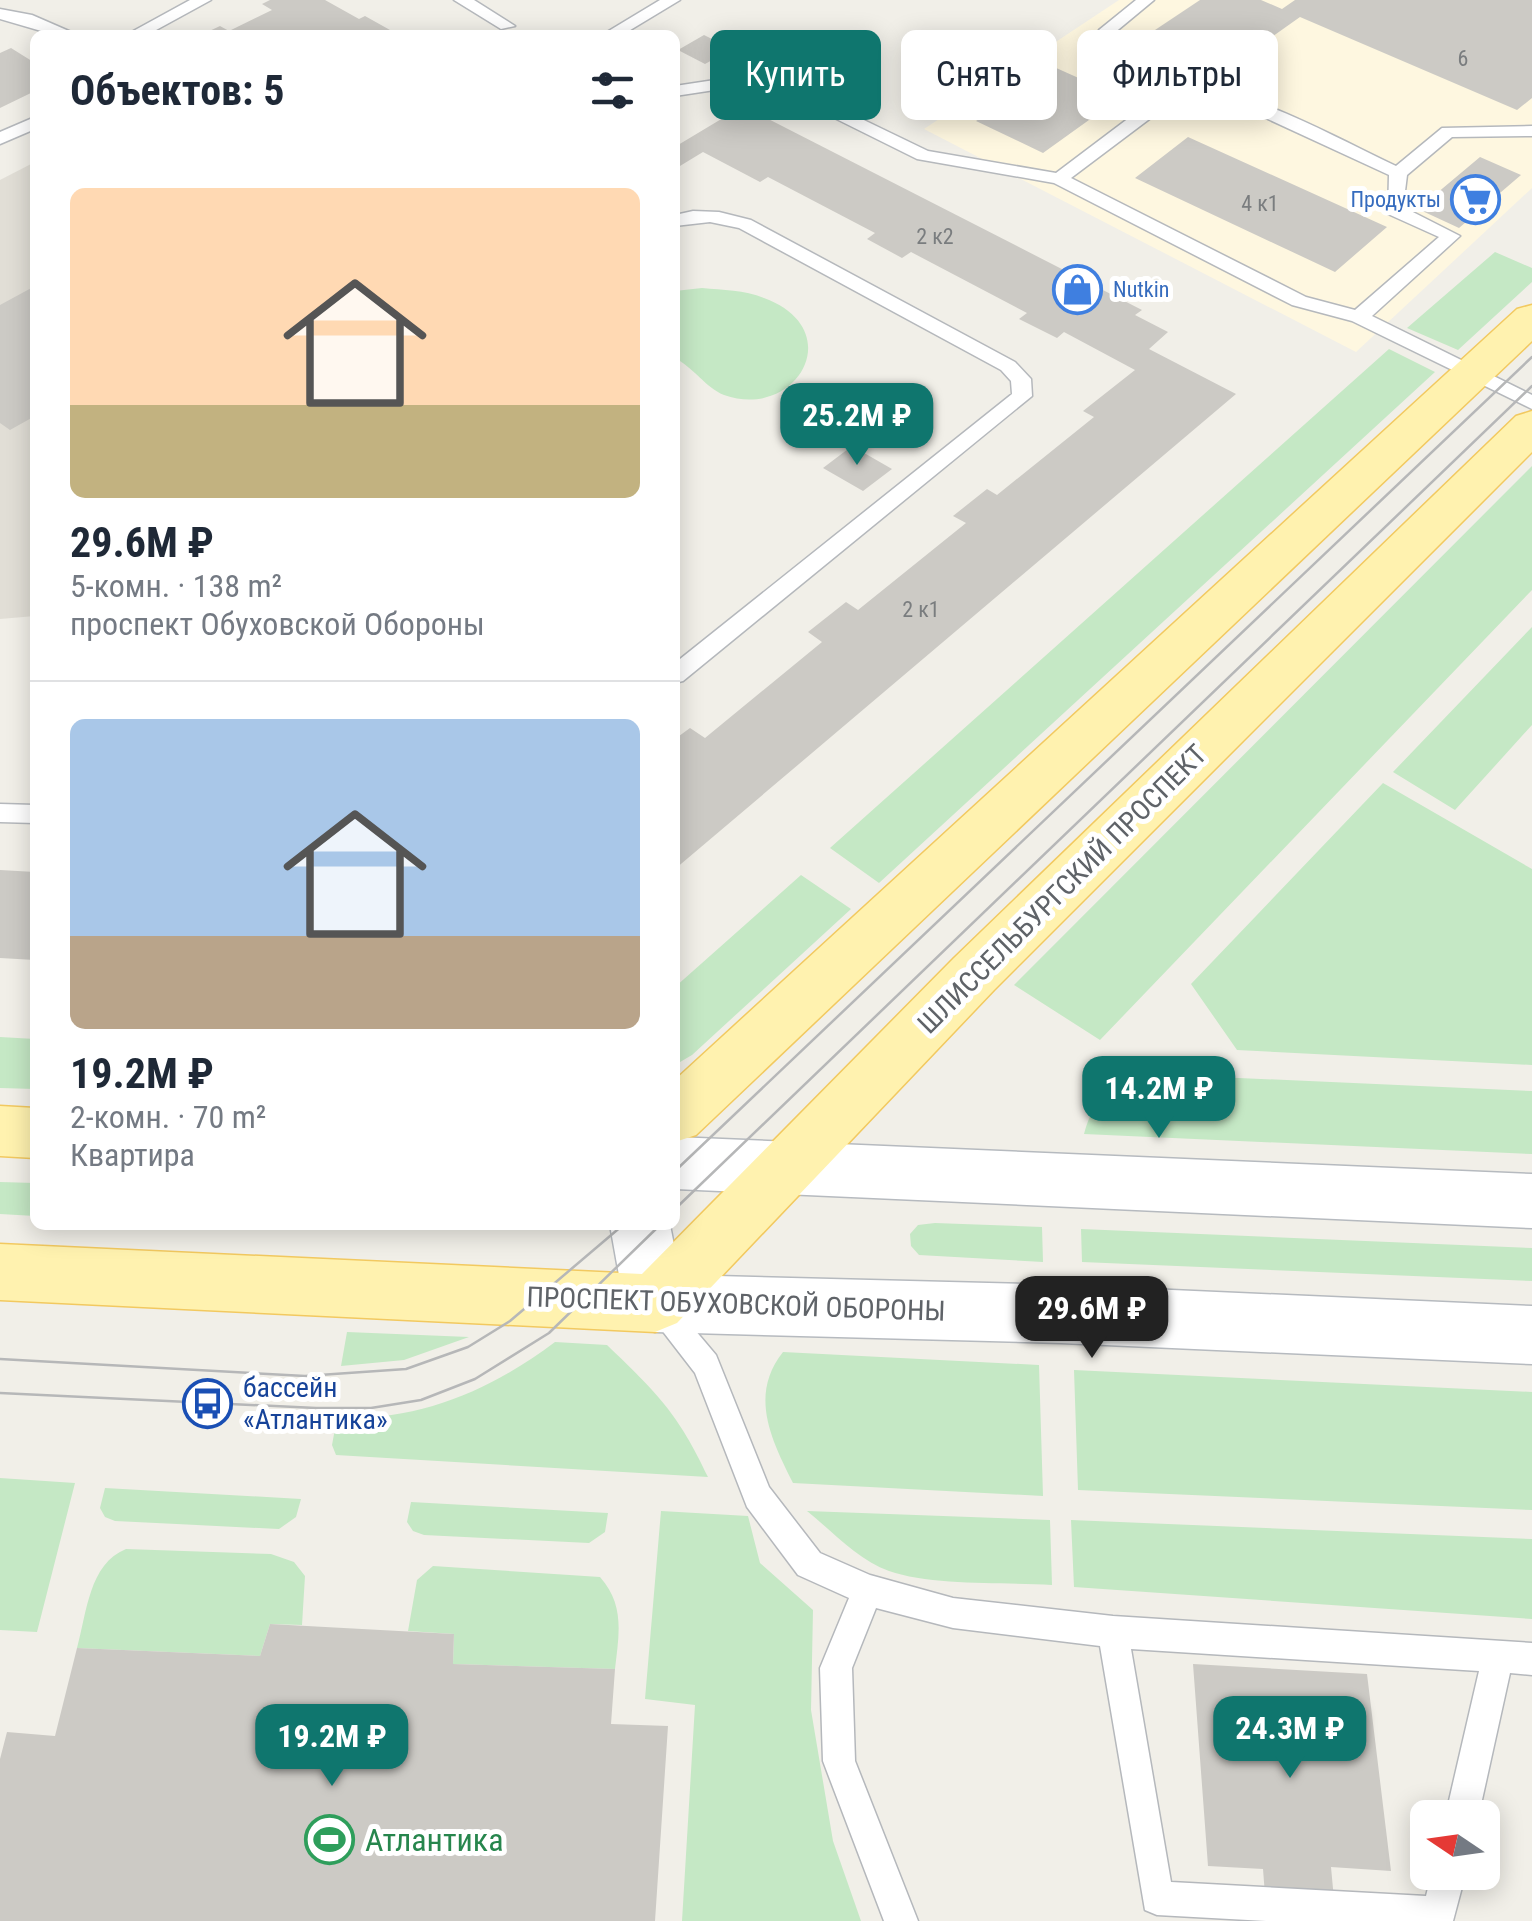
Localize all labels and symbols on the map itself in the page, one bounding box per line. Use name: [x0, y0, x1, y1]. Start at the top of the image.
house number: 6: [1458, 46, 1468, 71]
supermarket icon: Продукты: [1450, 173, 1502, 225]
place label: Продукты: [1350, 187, 1441, 212]
house number: 4 к1: [1241, 191, 1279, 216]
house number: 2 к2: [916, 224, 954, 249]
shop icon: Nutkin: [1052, 263, 1104, 315]
place label: Nutkin: [1113, 277, 1169, 302]
pin: 25.2M ₽: [765, 383, 949, 468]
house number: 2 к1: [902, 597, 940, 622]
street label: ШЛИССЕЛЬБУРГСКИЙ ПРОСПЕКТ: [911, 738, 1213, 1040]
pin: 14.2M ₽: [1067, 1056, 1251, 1141]
pin: 29.6M ₽: [1000, 1276, 1184, 1361]
street label: ПРОСПЕКТ ОБУХОВСКОЙ ОБОРОНЫ: [526, 1280, 946, 1328]
place label: бассейн «Атлантика»: [243, 1371, 388, 1436]
bus stop icon: бассейн «Атлантика»: [182, 1377, 234, 1429]
pin: 24.3M ₽: [1198, 1696, 1382, 1781]
pin: 19.2M ₽: [240, 1704, 424, 1789]
north arrow: [1410, 1800, 1500, 1890]
sports icon: Атлантика: [304, 1814, 356, 1866]
place label: Атлантика: [365, 1821, 504, 1859]

